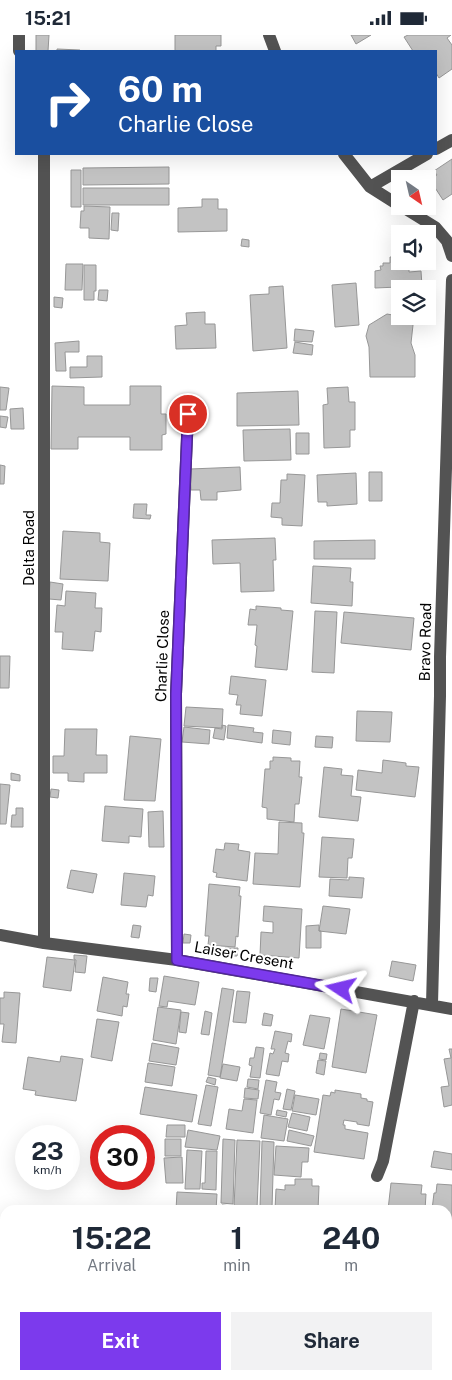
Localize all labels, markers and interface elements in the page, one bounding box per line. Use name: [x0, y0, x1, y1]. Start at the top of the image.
text: 15:21: [25, 7, 72, 29]
text: 60 m: [118, 69, 203, 110]
icon: right: [35, 70, 100, 135]
text: Charlie Close: [118, 111, 253, 137]
north arrow: [391, 170, 436, 215]
map controls: [391, 170, 436, 325]
button: sound: [391, 225, 436, 270]
button: layers: [391, 280, 436, 325]
pin: [167, 393, 209, 435]
icon: arrive: [174, 400, 202, 428]
street label: Delta Road: [20, 510, 37, 586]
street label: Bravo Road: [416, 603, 434, 681]
street label: Charlie Close: [152, 610, 172, 702]
street label: Laiser Cresent: [193, 938, 295, 972]
position arrow: [314, 962, 366, 1014]
speed limit sign: 30: [90, 1125, 155, 1190]
text: 23: [31, 1136, 64, 1166]
text: km/h: [33, 1163, 62, 1177]
text: 15:22: [72, 1220, 152, 1256]
text: 1: [230, 1220, 243, 1256]
text: 240: [322, 1220, 380, 1256]
text: Arrival: [87, 1256, 136, 1275]
text: min: [223, 1256, 250, 1275]
text: m: [344, 1256, 358, 1275]
button: Exit: [20, 1312, 221, 1370]
button: Share: [231, 1312, 432, 1370]

